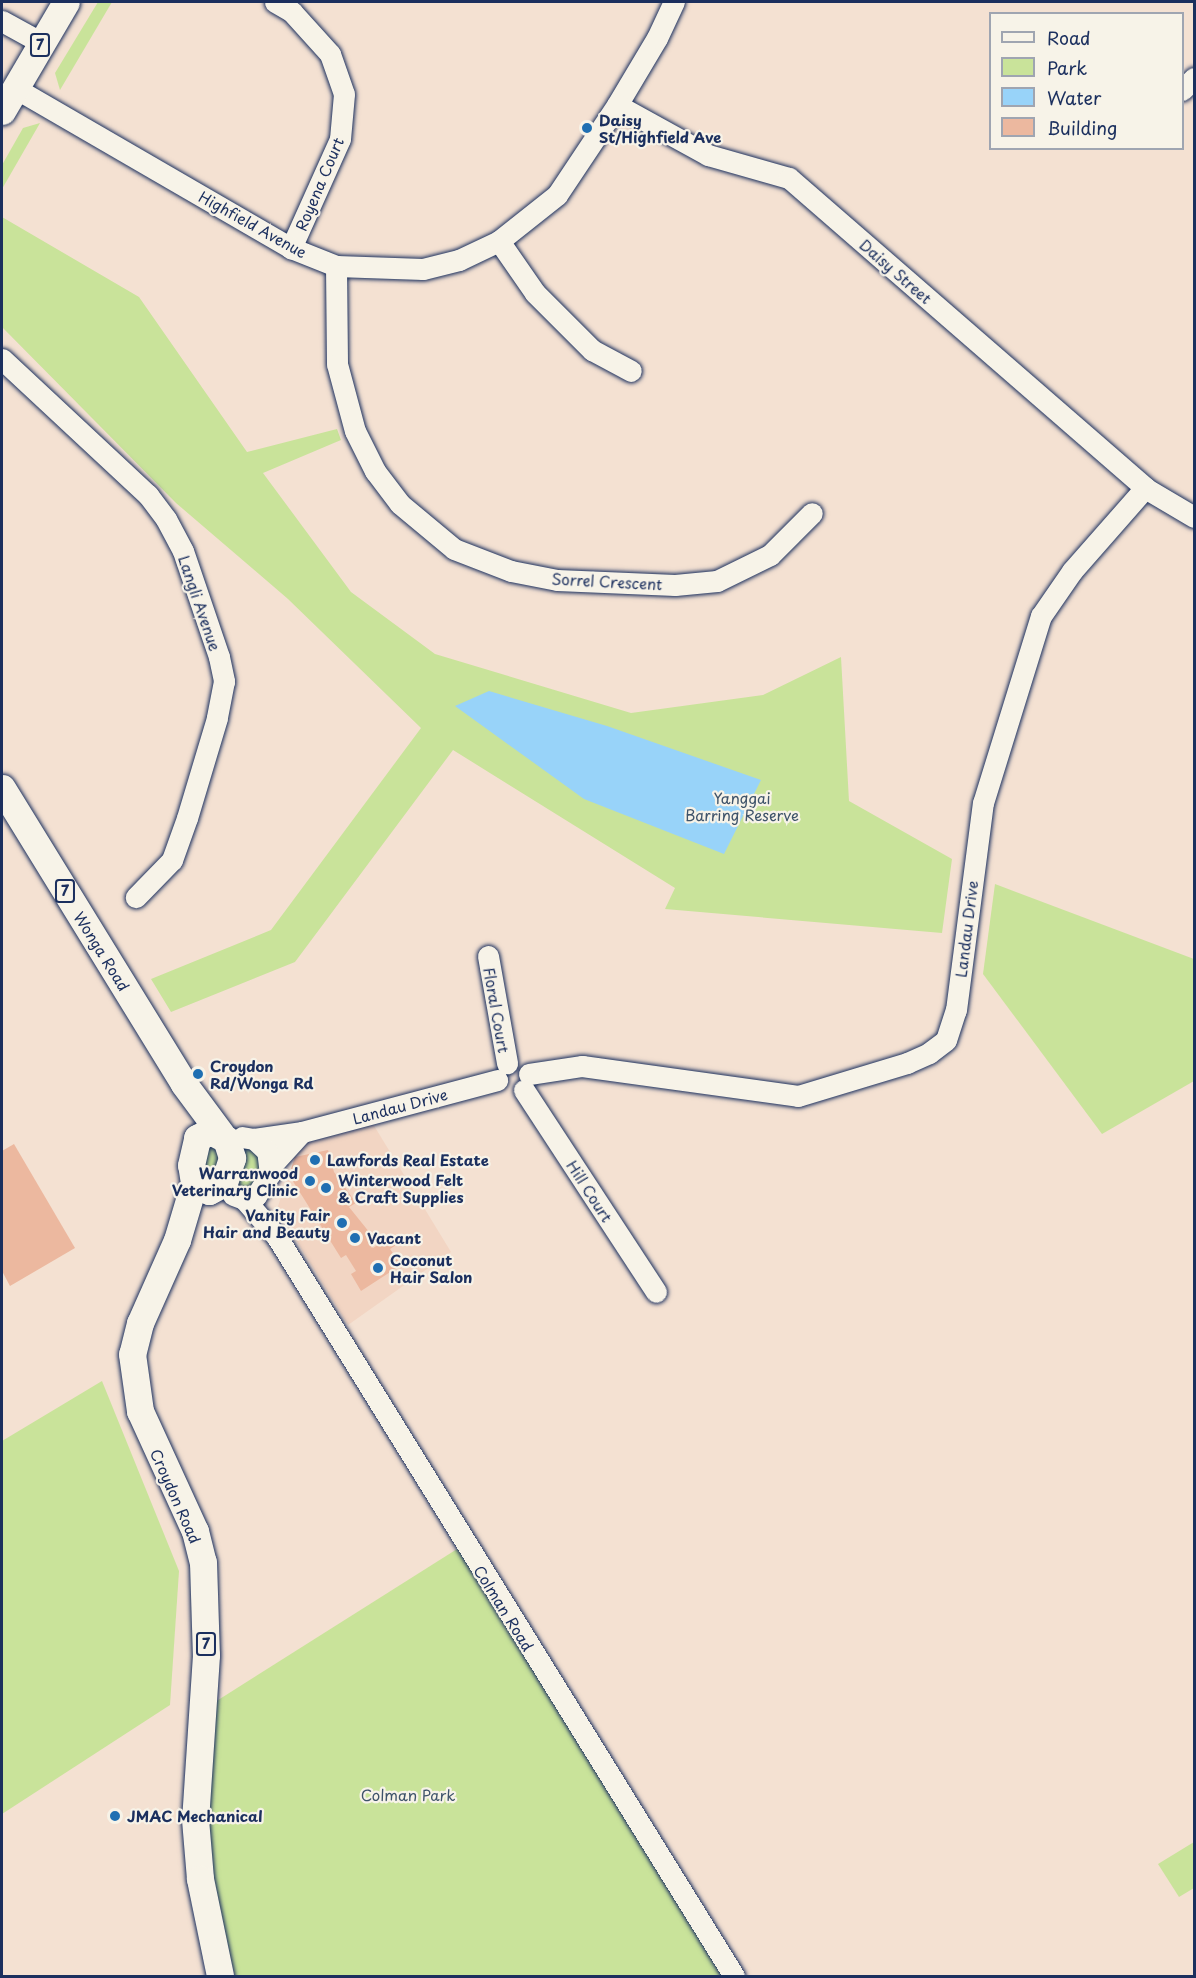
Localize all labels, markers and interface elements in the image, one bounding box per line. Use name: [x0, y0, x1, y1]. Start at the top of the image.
legend: [989, 12, 1184, 150]
text: Road: [1047, 24, 1091, 51]
road number: 7: [30, 34, 51, 56]
text: Park: [1047, 54, 1087, 81]
text: Water: [1047, 84, 1101, 111]
place label: Daisy St/Highfield Ave: [599, 110, 722, 145]
text: Building: [1047, 114, 1117, 141]
marker: Daisy St/Highfield Ave: [580, 121, 594, 135]
street label: Royena Court: [291, 135, 347, 233]
street label: Highfield Avenue: [196, 187, 310, 261]
street label: Daisy Street: [856, 235, 936, 307]
street label: Langli Avenue: [175, 553, 225, 653]
street label: Sorrel Crescent: [551, 569, 663, 593]
park label: Yanggai Barring Reserve: [685, 788, 799, 823]
road number: 7: [54, 880, 76, 902]
street label: Landau Drive: [951, 880, 981, 978]
street label: Wonga Road: [70, 908, 134, 994]
street label: Floral Court: [481, 966, 513, 1054]
place label: Croydon Rd/Wonga Rd: [210, 1056, 314, 1091]
marker: Croydon Rd/Wonga Rd: [191, 1067, 205, 1081]
street label: Landau Drive: [351, 1085, 449, 1127]
place label: Lawfords Real Estate: [327, 1151, 489, 1169]
marker: Lawfords Real Estate: [308, 1153, 322, 1167]
street label: Hill Court: [563, 1157, 617, 1225]
place label: Warranwood Veterinary Clinic: [172, 1163, 298, 1198]
place label: Winterwood Felt & Craft Supplies: [338, 1170, 464, 1205]
marker: Warranwood Veterinary Clinic: [303, 1174, 317, 1188]
marker: Winterwood Felt & Craft Supplies: [319, 1181, 333, 1195]
place label: Vanity Fair Hair and Beauty: [202, 1205, 330, 1240]
marker: Vanity Fair Hair and Beauty: [335, 1216, 349, 1230]
place label: Vacant: [367, 1229, 421, 1247]
marker: Vacant: [348, 1231, 362, 1245]
place label: Coconut Hair Salon: [390, 1250, 472, 1285]
marker: Coconut Hair Salon: [371, 1261, 385, 1275]
street label: Croydon Road: [147, 1446, 205, 1546]
street label: Colman Road: [471, 1562, 537, 1654]
road number: 7: [196, 1633, 216, 1655]
park label: Colman Park: [361, 1786, 455, 1804]
place label: JMAC Mechanical: [127, 1807, 264, 1825]
marker: JMAC Mechanical: [108, 1809, 122, 1823]

